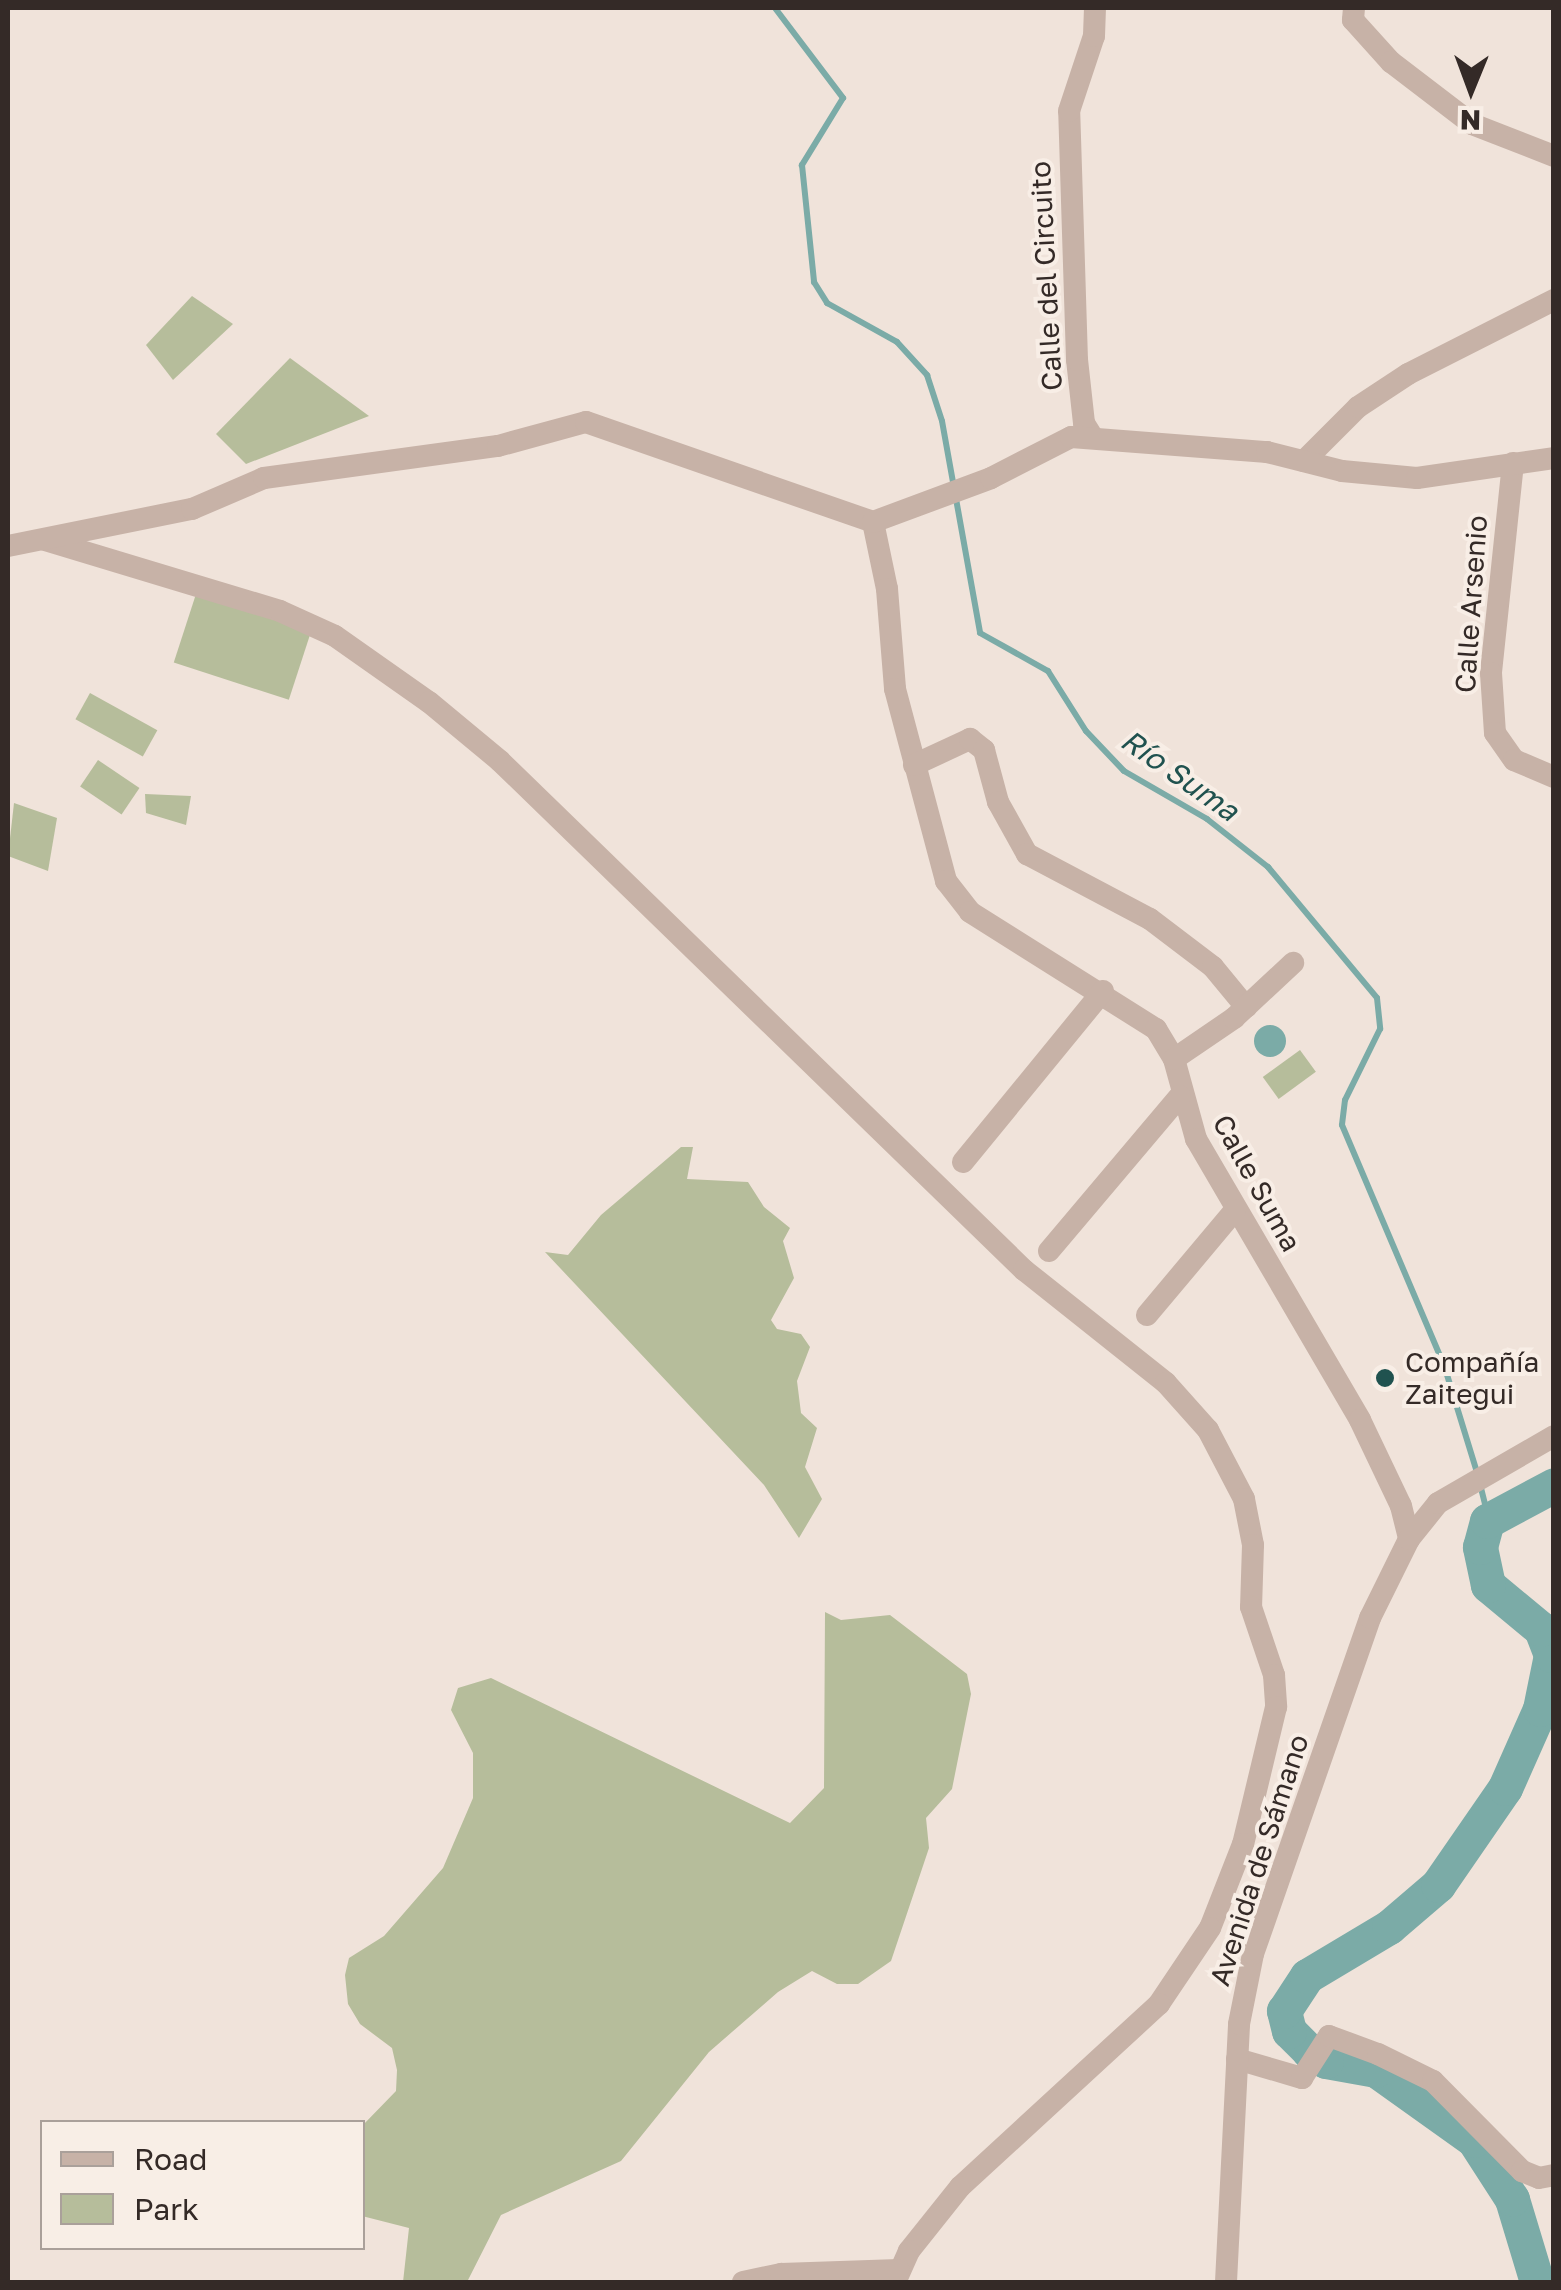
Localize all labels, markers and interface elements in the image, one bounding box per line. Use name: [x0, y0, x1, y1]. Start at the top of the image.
north arrow: [1421, 40, 1521, 140]
text: N: [1460, 104, 1481, 137]
street label: Calle del Circuito: [1023, 160, 1069, 392]
street label: Calle Arsenio: [1448, 514, 1494, 694]
water label: Río Suma: [1114, 722, 1246, 828]
street label: Calle Suma: [1206, 1109, 1308, 1257]
place label: Compañía Zaitegui: [1405, 1345, 1539, 1411]
marker: Compañía Zaitegui: [1374, 1367, 1396, 1389]
street label: Avenida de Sámano: [1203, 1730, 1315, 1990]
legend: [40, 2120, 365, 2250]
text: Road: [134, 2141, 208, 2177]
text: Park: [134, 2191, 199, 2227]

